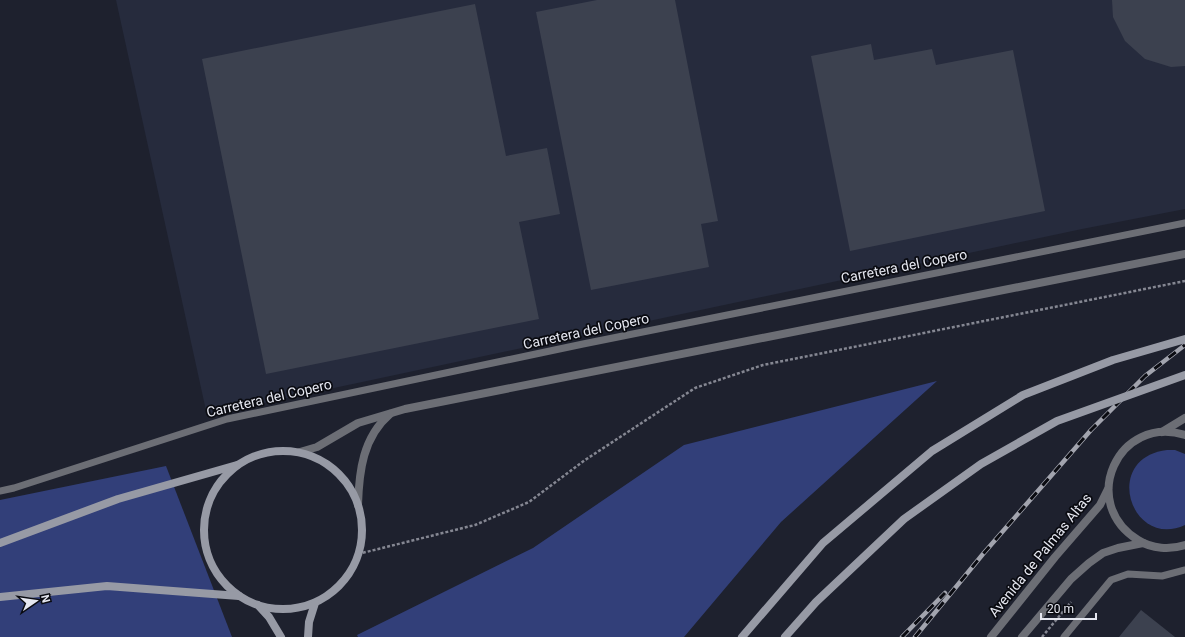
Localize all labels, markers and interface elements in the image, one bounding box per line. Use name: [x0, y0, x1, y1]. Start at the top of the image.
street label: Carretera del Copero: [840, 246, 968, 286]
street label: Carretera del Copero: [522, 310, 650, 352]
street label: Carretera del Copero: [205, 376, 333, 420]
street label: Avenida de Palmas Altas: [985, 490, 1095, 620]
north arrow: [16, 581, 56, 621]
text: N: [38, 594, 53, 604]
scale bar: [1041, 595, 1096, 621]
text: 20 m: [1047, 602, 1074, 616]

